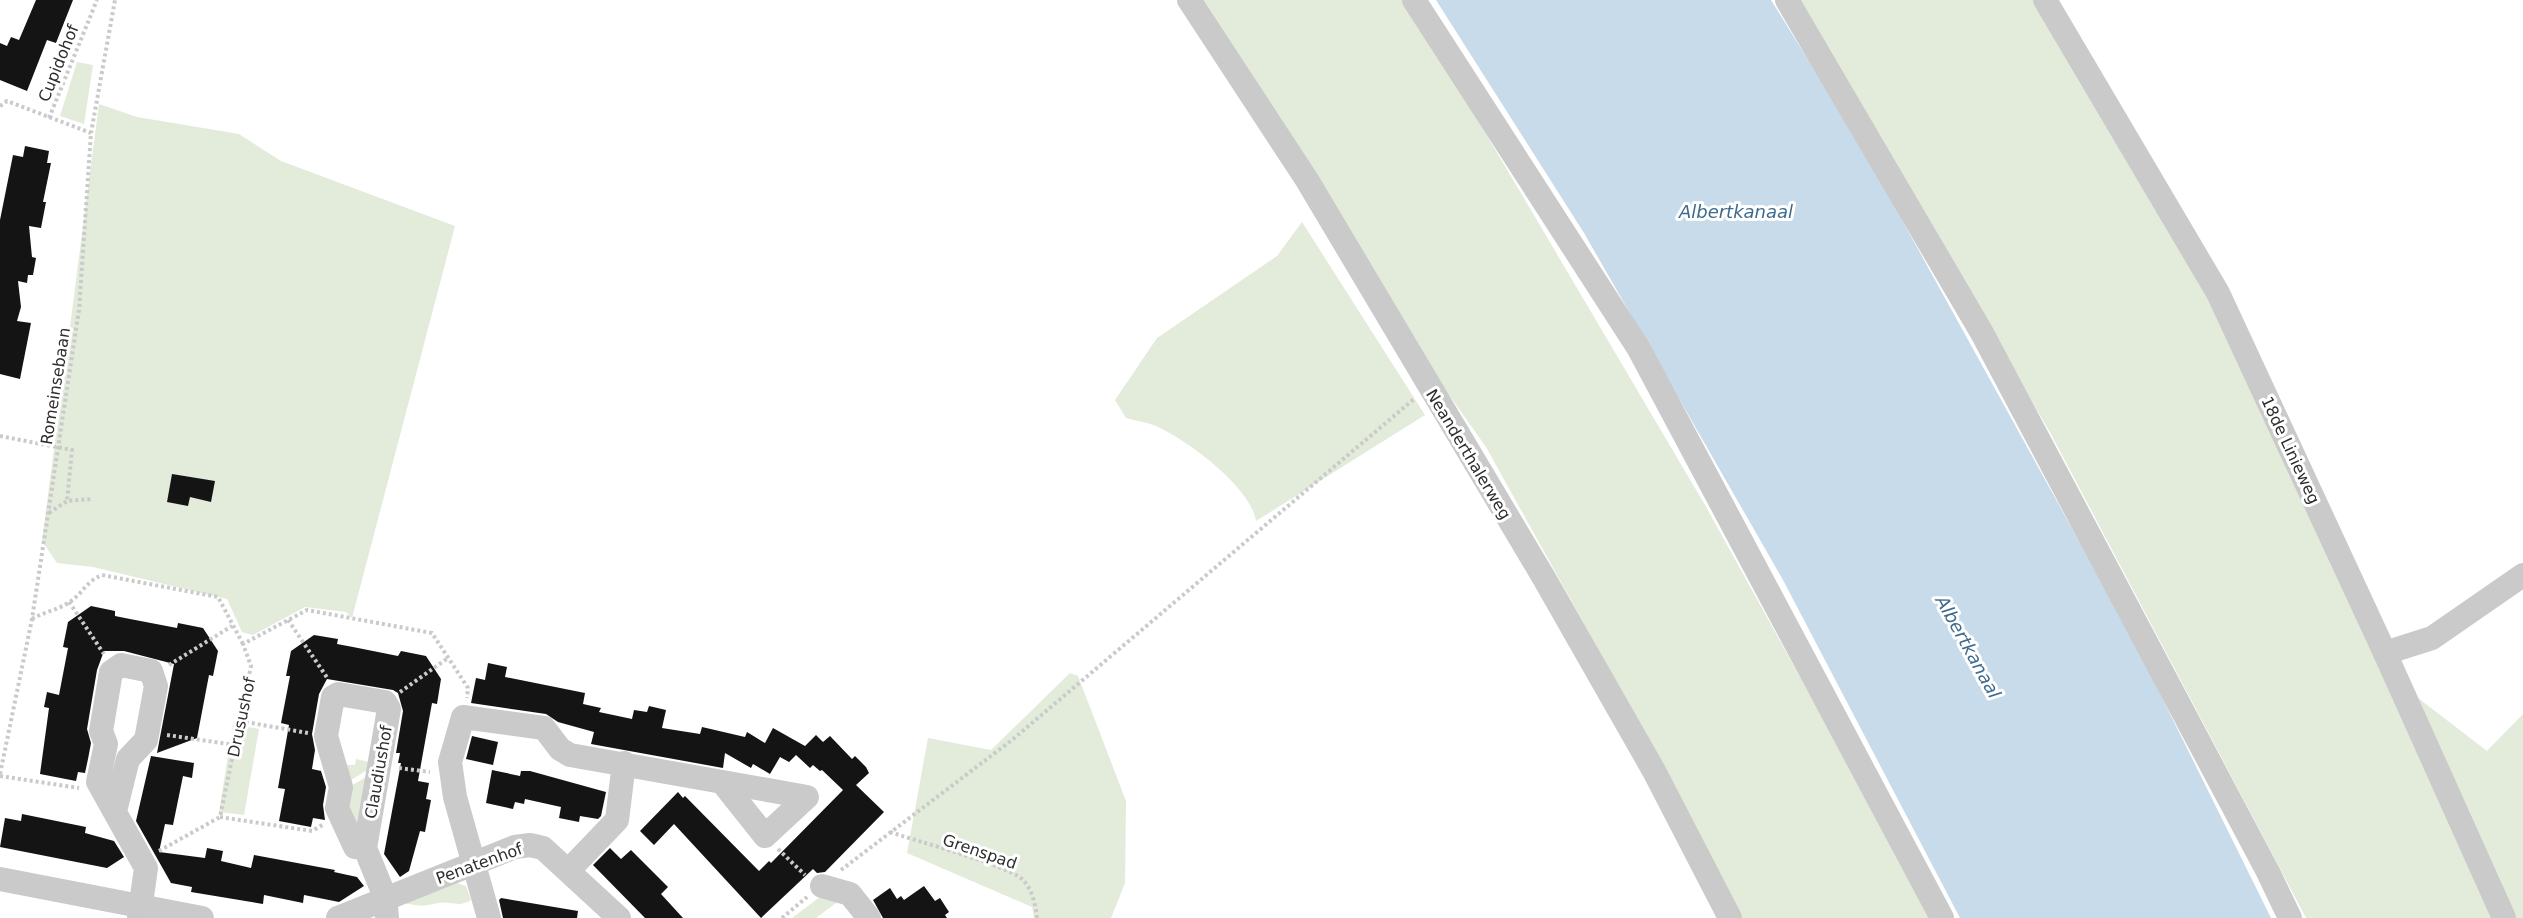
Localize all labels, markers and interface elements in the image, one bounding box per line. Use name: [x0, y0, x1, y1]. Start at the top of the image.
street label: Cupidohof: [34, 22, 83, 104]
water label: Albertkanaal: [1678, 201, 1793, 222]
street label: Romeinsebaan: [37, 326, 74, 446]
street label: Neanderthalerweg: [1422, 386, 1515, 523]
street label: 18de Linieweg: [2257, 393, 2324, 507]
water label: Albertkanaal: [1931, 591, 2005, 702]
street label: Drusushof: [224, 675, 259, 759]
street label: Claudiushof: [361, 724, 396, 820]
street label: Grenspad: [940, 830, 1019, 873]
street label: Penatenhof: [433, 839, 525, 888]

